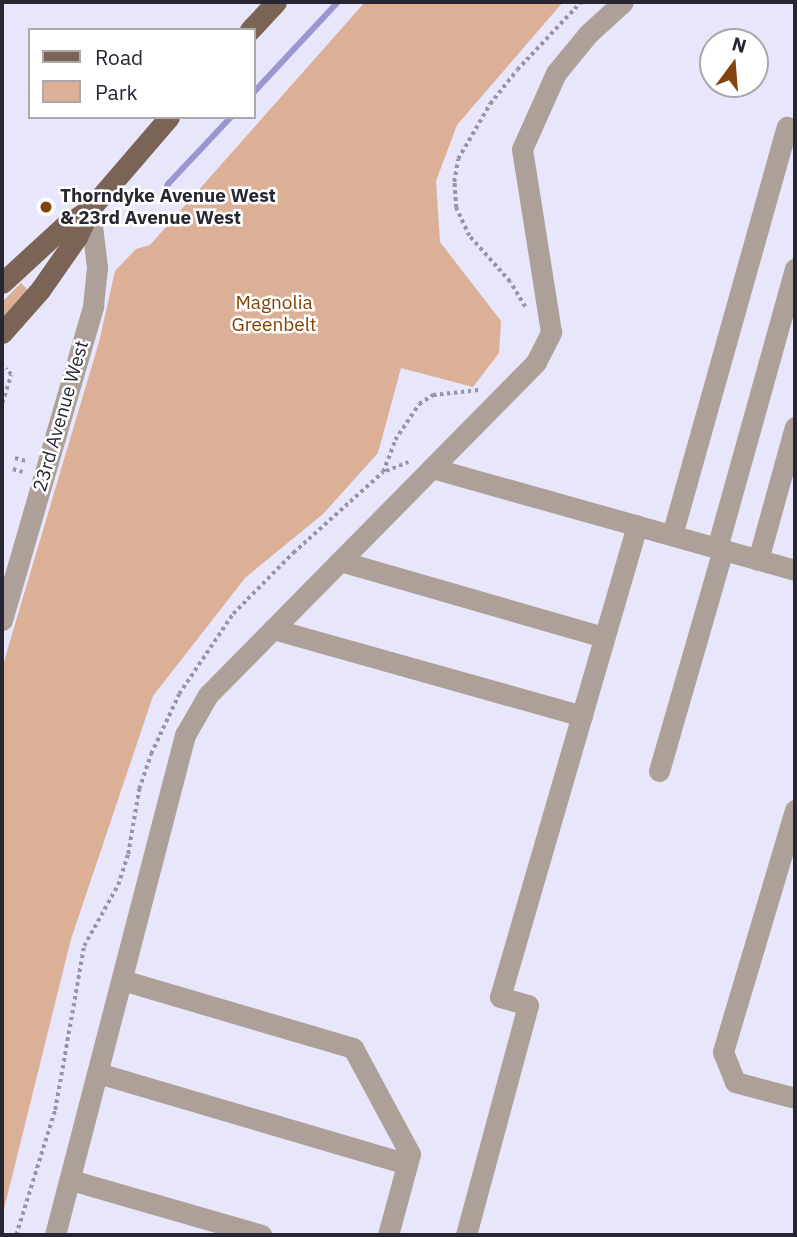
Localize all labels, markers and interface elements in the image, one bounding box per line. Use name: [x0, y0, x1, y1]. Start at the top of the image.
legend: [28, 28, 256, 119]
north arrow: [699, 28, 769, 98]
text: N: [729, 31, 749, 58]
text: Road: [95, 43, 143, 71]
text: Park: [95, 78, 138, 106]
place label: Thorndyke Avenue West & 23rd Avenue West: [60, 185, 276, 229]
marker: Thorndyke Avenue West & 23rd Avenue West: [38, 199, 54, 215]
park label: Magnolia Greenbelt: [232, 292, 316, 336]
street label: 23rd Avenue West: [29, 338, 93, 494]

